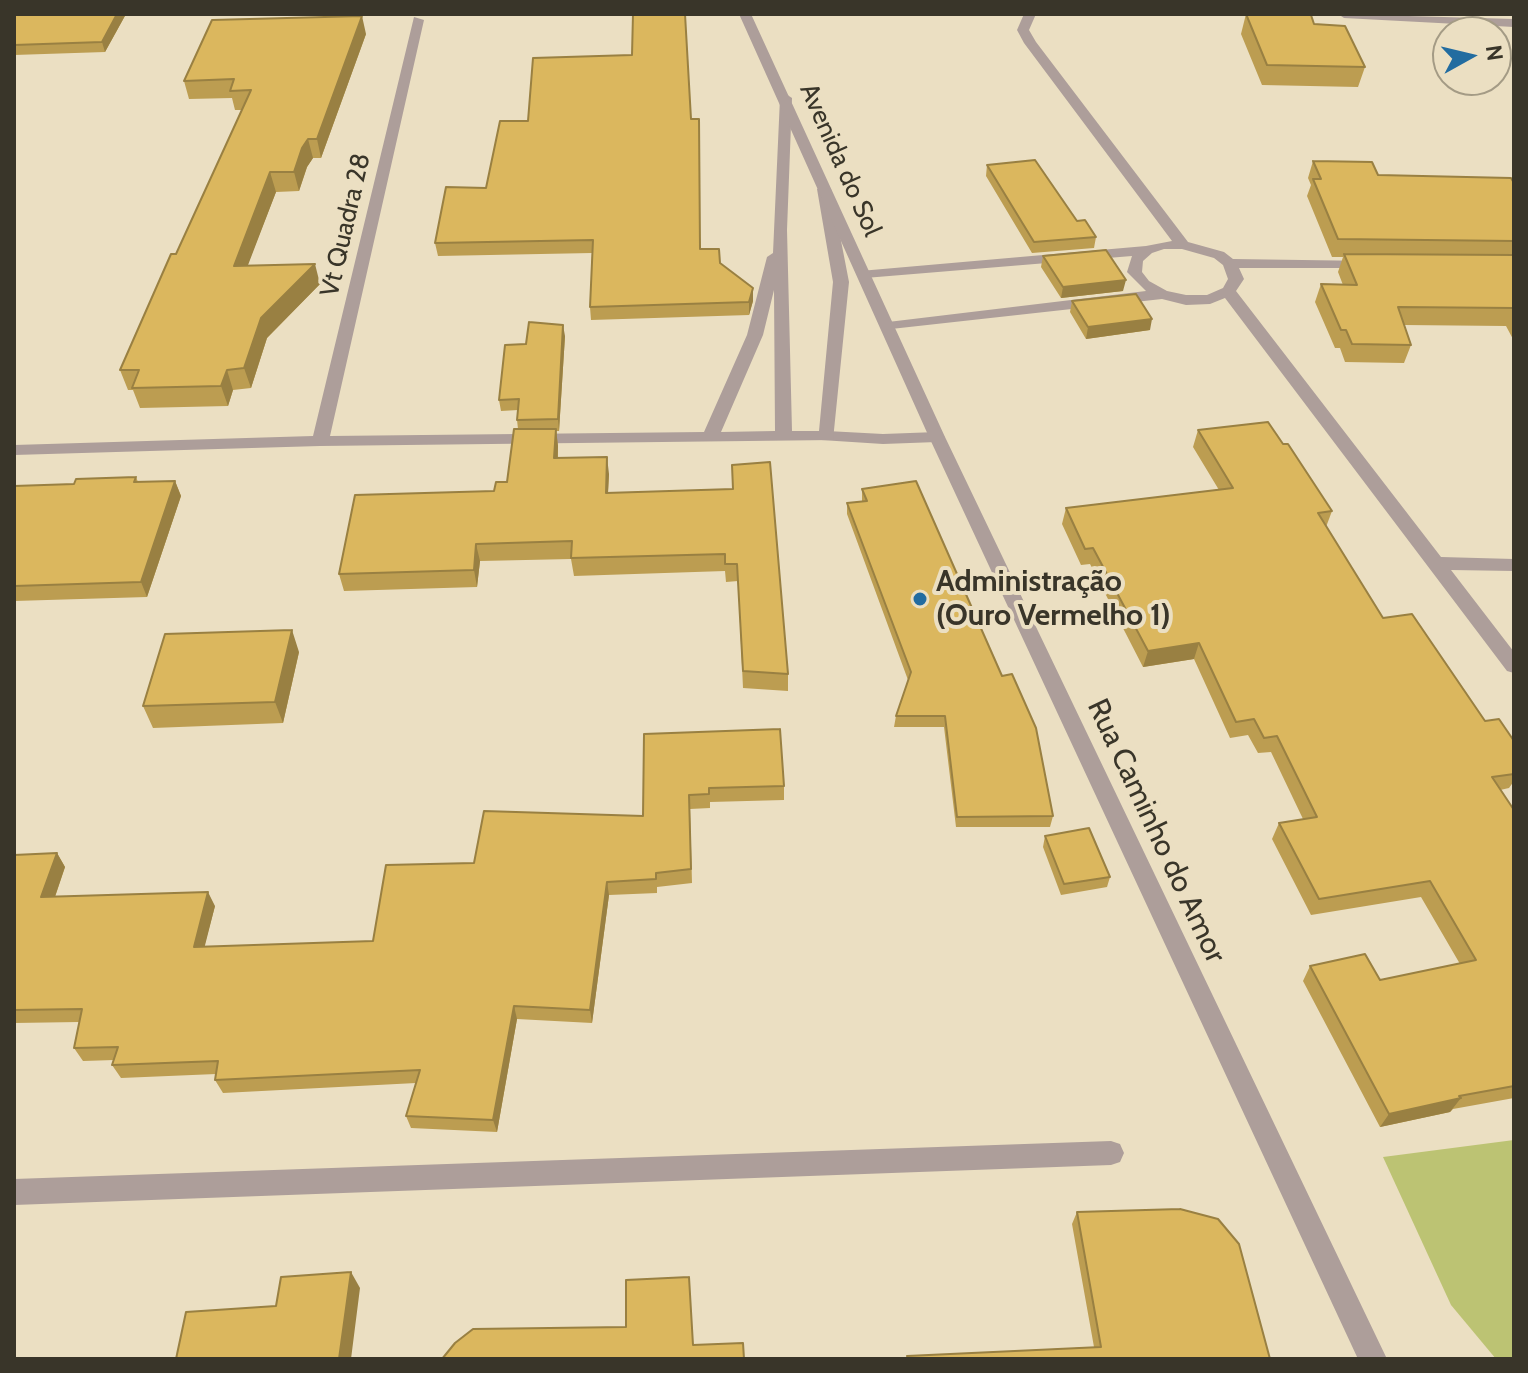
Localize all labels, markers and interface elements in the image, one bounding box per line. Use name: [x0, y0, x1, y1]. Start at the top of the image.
north arrow: [1432, 16, 1512, 96]
text: N: [1480, 43, 1509, 62]
street label: Avenida do Sol: [792, 79, 888, 241]
street label: Vt Quadra 28: [314, 150, 378, 300]
place label: Administração (Ouro Vermelho 1): [936, 564, 1171, 634]
marker: Administração (Ouro Vermelho 1): [911, 590, 929, 608]
street label: Rua Caminho do Amor: [1079, 693, 1233, 969]

